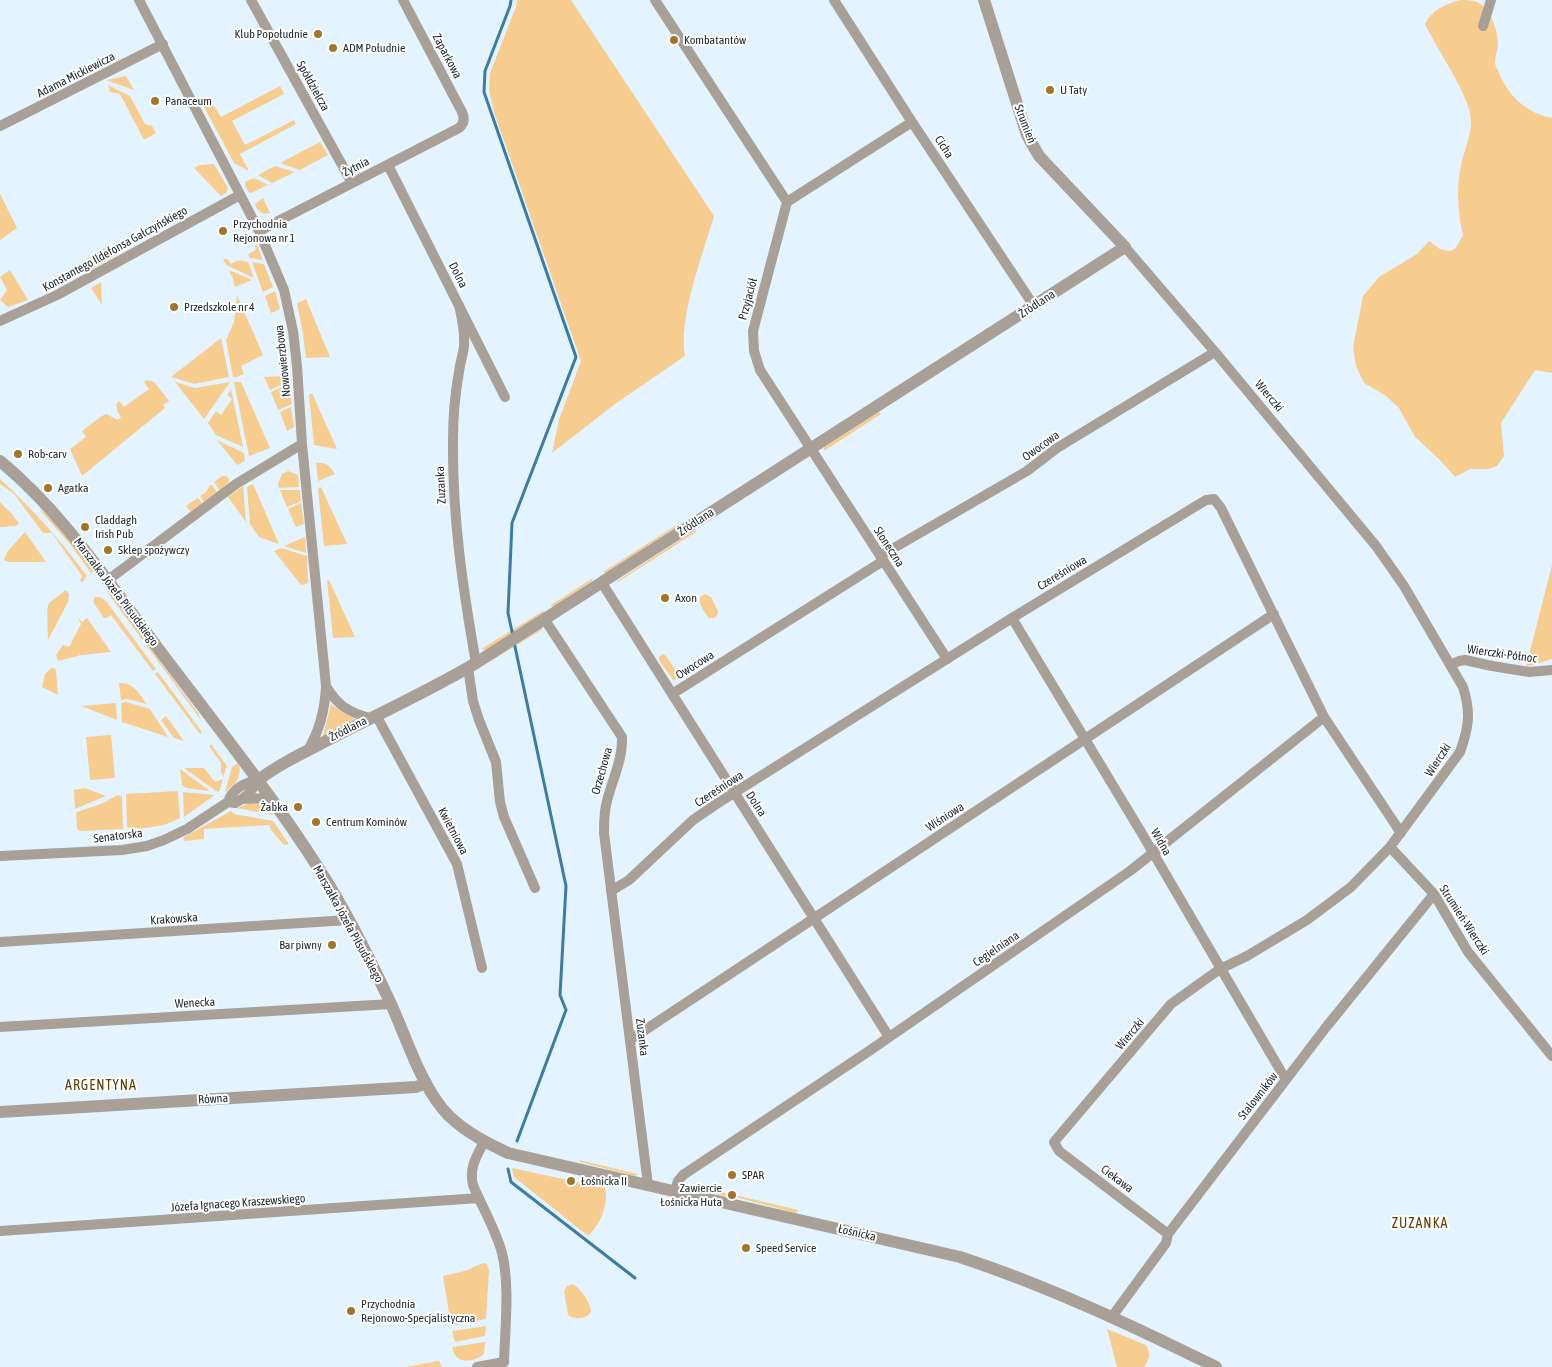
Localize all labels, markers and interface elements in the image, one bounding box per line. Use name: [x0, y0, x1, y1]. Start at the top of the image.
place label: Klub Popołudnie: [234, 27, 308, 41]
marker: Klub Popołudnie: [312, 28, 324, 40]
street label: Zaparkowa: [429, 31, 465, 81]
place label: Kombatantów: [684, 33, 746, 47]
marker: Kombatantów: [668, 34, 680, 46]
place label: ADM Południe: [343, 41, 405, 55]
marker: ADM Południe: [327, 42, 339, 54]
street label: Adama Mickiewicza: [35, 49, 117, 101]
street label: Spółdzielcza: [293, 58, 333, 114]
place label: U Taty: [1060, 83, 1087, 97]
marker: U Taty: [1044, 84, 1056, 96]
place label: Panaceum: [165, 94, 212, 108]
marker: Panaceum: [149, 95, 161, 107]
street label: Strumień: [1011, 103, 1039, 145]
street label: Cicha: [931, 133, 957, 161]
street label: Żytnia: [340, 154, 372, 180]
street label: Konstantego Ildefonsa Gałczyńskiego: [40, 203, 190, 295]
place label: Przychodnia Rejonowa nr 1: [233, 217, 295, 245]
marker: Przychodnia Rejonowa nr 1: [217, 225, 229, 237]
street label: Dolna: [445, 260, 471, 290]
street label: Przyjaciół: [735, 276, 761, 322]
street label: Źródlana: [1016, 287, 1058, 321]
place label: Przedszkole nr 4: [184, 300, 255, 314]
marker: Przedszkole nr 4: [168, 301, 180, 313]
street label: Nowowierzbowa: [272, 324, 294, 398]
street label: Wierczki: [1252, 377, 1286, 415]
street label: Owocowa: [1020, 428, 1062, 464]
place label: Rob-carv: [28, 447, 67, 461]
marker: Rob-carv: [12, 448, 24, 460]
street label: Zuzanka: [433, 466, 449, 504]
place label: Agatka: [58, 481, 89, 495]
marker: Agatka: [42, 482, 54, 494]
street label: Źródlana: [675, 505, 717, 539]
place label: Claddagh Irish Pub: [95, 513, 137, 541]
marker: Claddagh Irish Pub: [79, 521, 91, 533]
street label: Słoneczna: [871, 524, 907, 570]
street label: Marszałka Józefa Piłsudskiego: [71, 535, 161, 649]
place label: Sklep spożywczy: [118, 543, 190, 557]
marker: Sklep spożywczy: [102, 544, 114, 556]
street label: Czereśniowa: [1035, 553, 1089, 593]
place label: Axon: [675, 591, 697, 605]
marker: Axon: [659, 592, 671, 604]
street label: Wierczki-Północ: [1466, 642, 1538, 666]
street label: Owocowa: [673, 648, 717, 682]
street label: Źródlana: [327, 713, 369, 745]
street label: Wierczki: [1422, 741, 1454, 779]
street label: Orzechowa: [588, 746, 616, 796]
street label: Czereśniowa: [692, 768, 746, 810]
street label: Dolna: [743, 789, 769, 819]
street label: Wiśniowa: [923, 799, 967, 835]
place label: Żabka: [260, 800, 288, 814]
marker: Żabka: [292, 801, 304, 813]
street label: Kwietniowa: [435, 805, 471, 857]
place label: Centrum Kominów: [326, 815, 407, 829]
marker: Centrum Kominów: [310, 816, 322, 828]
street label: Senatorska: [93, 826, 143, 846]
street label: Widna: [1148, 826, 1174, 858]
street label: Marszałka Józefa Piłsudskiego: [310, 863, 386, 985]
street label: Strumień-Wierczki: [1436, 882, 1492, 958]
street label: Krakowska: [150, 910, 198, 928]
street label: Cegielniana: [970, 928, 1022, 970]
place label: Bar piwny: [279, 938, 322, 952]
marker: Bar piwny: [326, 939, 338, 951]
street label: Wenecka: [175, 995, 215, 1011]
street label: Wierczki: [1113, 1015, 1147, 1053]
street label: Zuzanka: [633, 1017, 651, 1057]
street label: Stalowników: [1235, 1069, 1281, 1123]
district label: ARGENTYNA: [64, 1078, 138, 1094]
street label: Równa: [198, 1091, 228, 1107]
street label: Ciekawa: [1098, 1162, 1136, 1196]
place label: SPAR: [742, 1168, 764, 1182]
marker: SPAR: [726, 1169, 738, 1181]
place label: Łośnicka II: [581, 1174, 627, 1188]
marker: Łośnicka II: [565, 1175, 577, 1187]
place label: Zawiercie Łośnicka Huta: [660, 1181, 722, 1209]
marker: Zawiercie Łośnicka Huta: [726, 1189, 738, 1201]
street label: Józefa Ignacego Kraszewskiego: [170, 1191, 306, 1215]
district label: ZUZANKA: [1391, 1216, 1449, 1232]
street label: Łośnicka: [837, 1222, 877, 1244]
place label: Speed Service: [756, 1241, 816, 1255]
marker: Speed Service: [740, 1242, 752, 1254]
place label: Przychodnia Rejonowo-Specjalistyczna: [361, 1297, 475, 1325]
marker: Przychodnia Rejonowo-Specjalistyczna: [345, 1305, 357, 1317]

